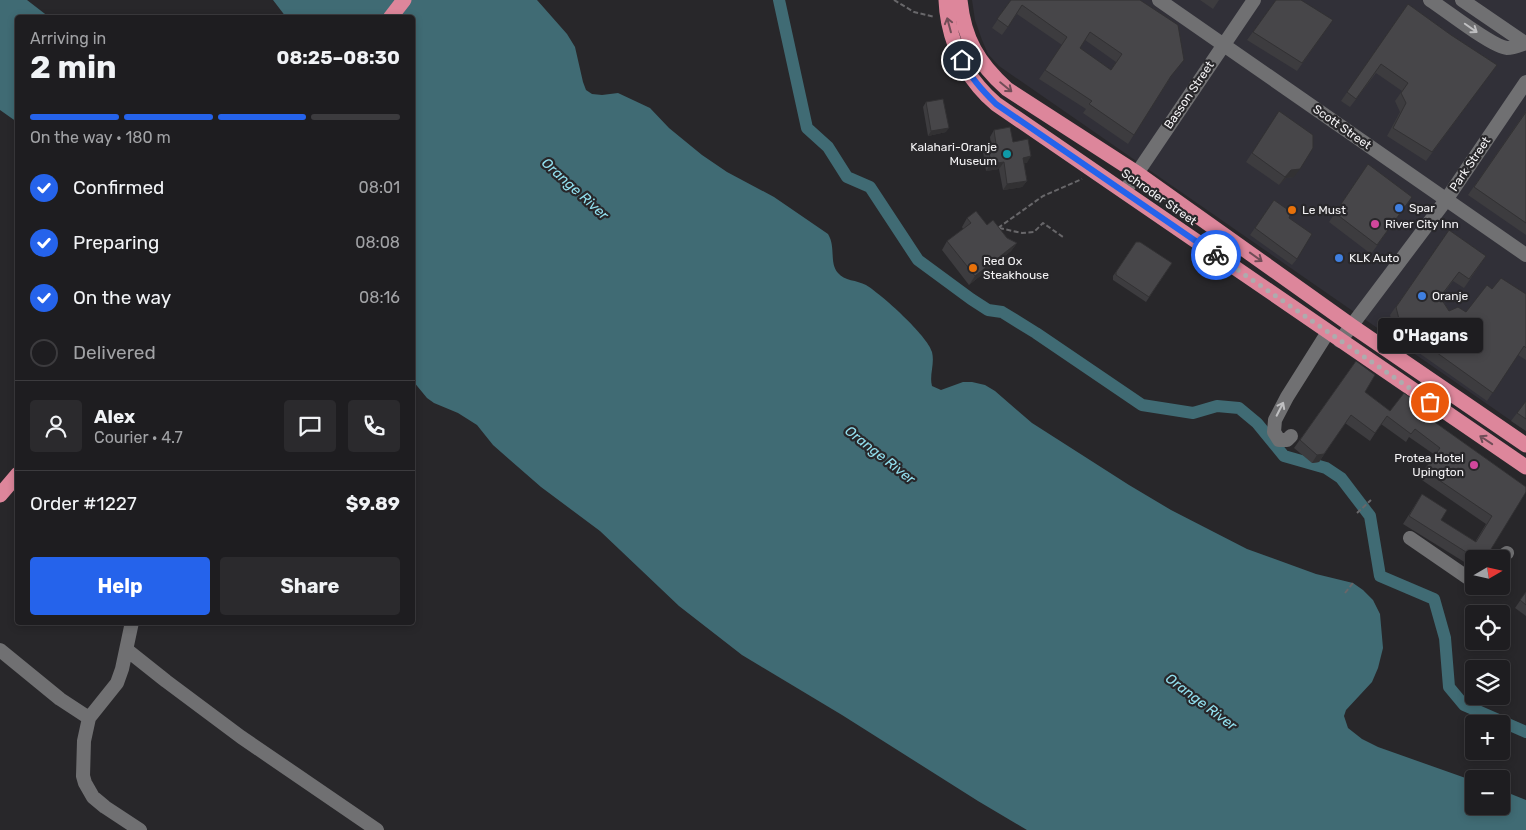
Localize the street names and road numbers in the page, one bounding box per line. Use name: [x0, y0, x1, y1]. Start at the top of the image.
street label: Basson Street: [1161, 58, 1217, 132]
street label: Scott Street: [1310, 102, 1374, 152]
street label: Park Street: [1447, 134, 1493, 194]
street label: Schroder Street: [1119, 166, 1200, 228]

